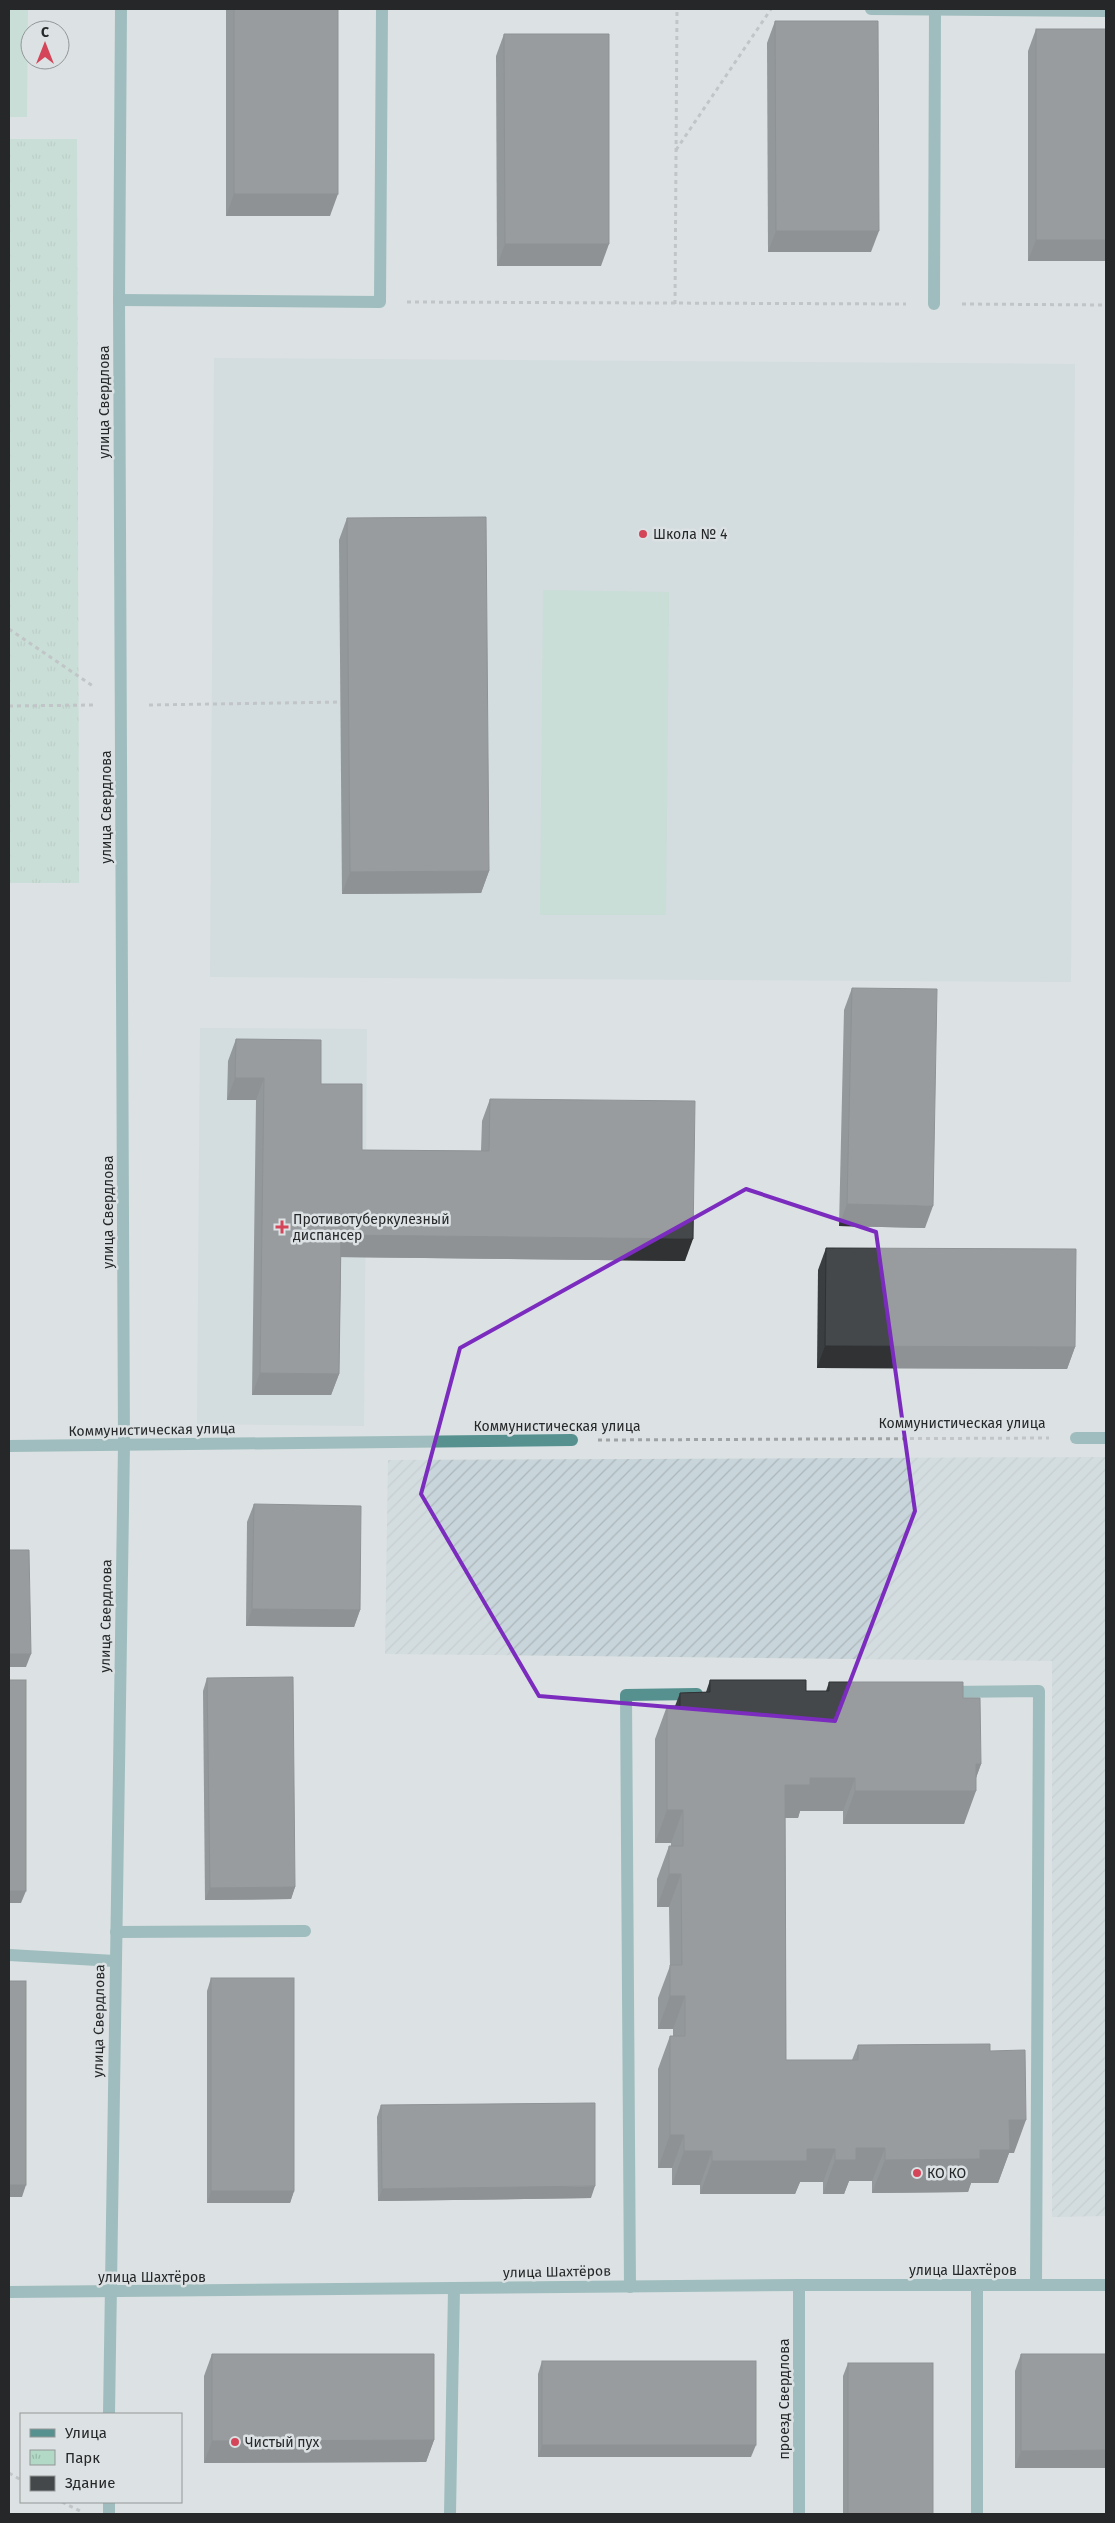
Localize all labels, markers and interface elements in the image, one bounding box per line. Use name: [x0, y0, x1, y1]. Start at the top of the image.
north arrow: [20, 20, 70, 70]
text: С: [41, 24, 49, 41]
street label: улица Свердлова: [96, 345, 113, 459]
place label: Школа № 4: [653, 526, 728, 543]
marker: Школа № 4: [637, 528, 649, 540]
street label: улица Свердлова: [98, 750, 115, 864]
street label: улица Свердлова: [100, 1155, 117, 1269]
place label: Противотуберкулезный диспансер: [293, 1211, 450, 1244]
marker: Противотуберкулезный диспансер: [275, 1220, 289, 1234]
street label: Коммунистическая улица: [878, 1415, 1046, 1432]
street label: Коммунистическая улица: [473, 1418, 641, 1435]
street label: Коммунистическая улица: [68, 1420, 236, 1440]
street label: улица Свердлова: [97, 1559, 115, 1673]
street label: улица Свердлова: [90, 1964, 108, 2078]
place label: КО КО: [927, 2165, 966, 2182]
marker: КО КО: [911, 2167, 923, 2179]
street label: улица Шахтёров: [909, 2262, 1017, 2279]
street label: улица Шахтёров: [503, 2263, 611, 2281]
street label: улица Шахтёров: [98, 2269, 206, 2286]
street label: проезд Свердлова: [776, 2338, 793, 2460]
legend: [20, 2413, 182, 2503]
text: Улица: [65, 2424, 107, 2442]
place label: Чистый пух: [245, 2434, 320, 2451]
marker: Чистый пух: [229, 2436, 241, 2448]
text: Парк: [65, 2449, 100, 2467]
text: Здание: [65, 2474, 115, 2492]

